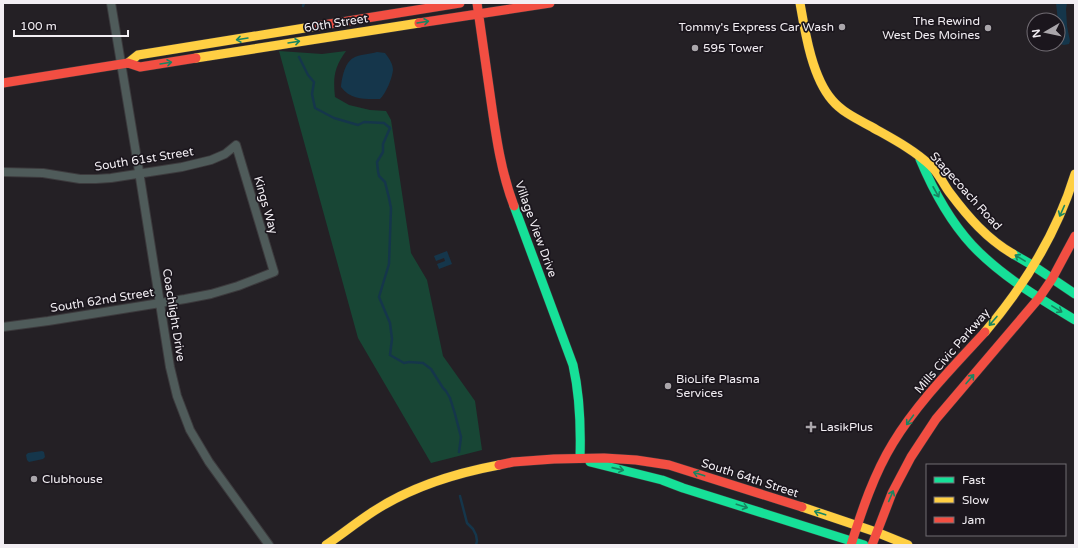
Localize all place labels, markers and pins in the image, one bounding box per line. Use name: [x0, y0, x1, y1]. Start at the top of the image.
place label: The Rewind West Des Moines: [882, 14, 980, 42]
place label: Tommy's Express Car Wash: [678, 20, 834, 34]
marker: Tommy's Express Car Wash: [837, 22, 847, 32]
marker: The Rewind West Des Moines: [983, 23, 993, 33]
place label: 595 Tower: [703, 41, 764, 55]
marker: 595 Tower: [690, 43, 700, 53]
place label: BioLife Plasma Services: [676, 372, 760, 400]
marker: BioLife Plasma Services: [663, 381, 673, 391]
place label: LasikPlus: [820, 420, 873, 434]
marker: LasikPlus: [805, 421, 817, 433]
place label: Clubhouse: [42, 472, 103, 486]
marker: Clubhouse: [29, 474, 39, 484]

